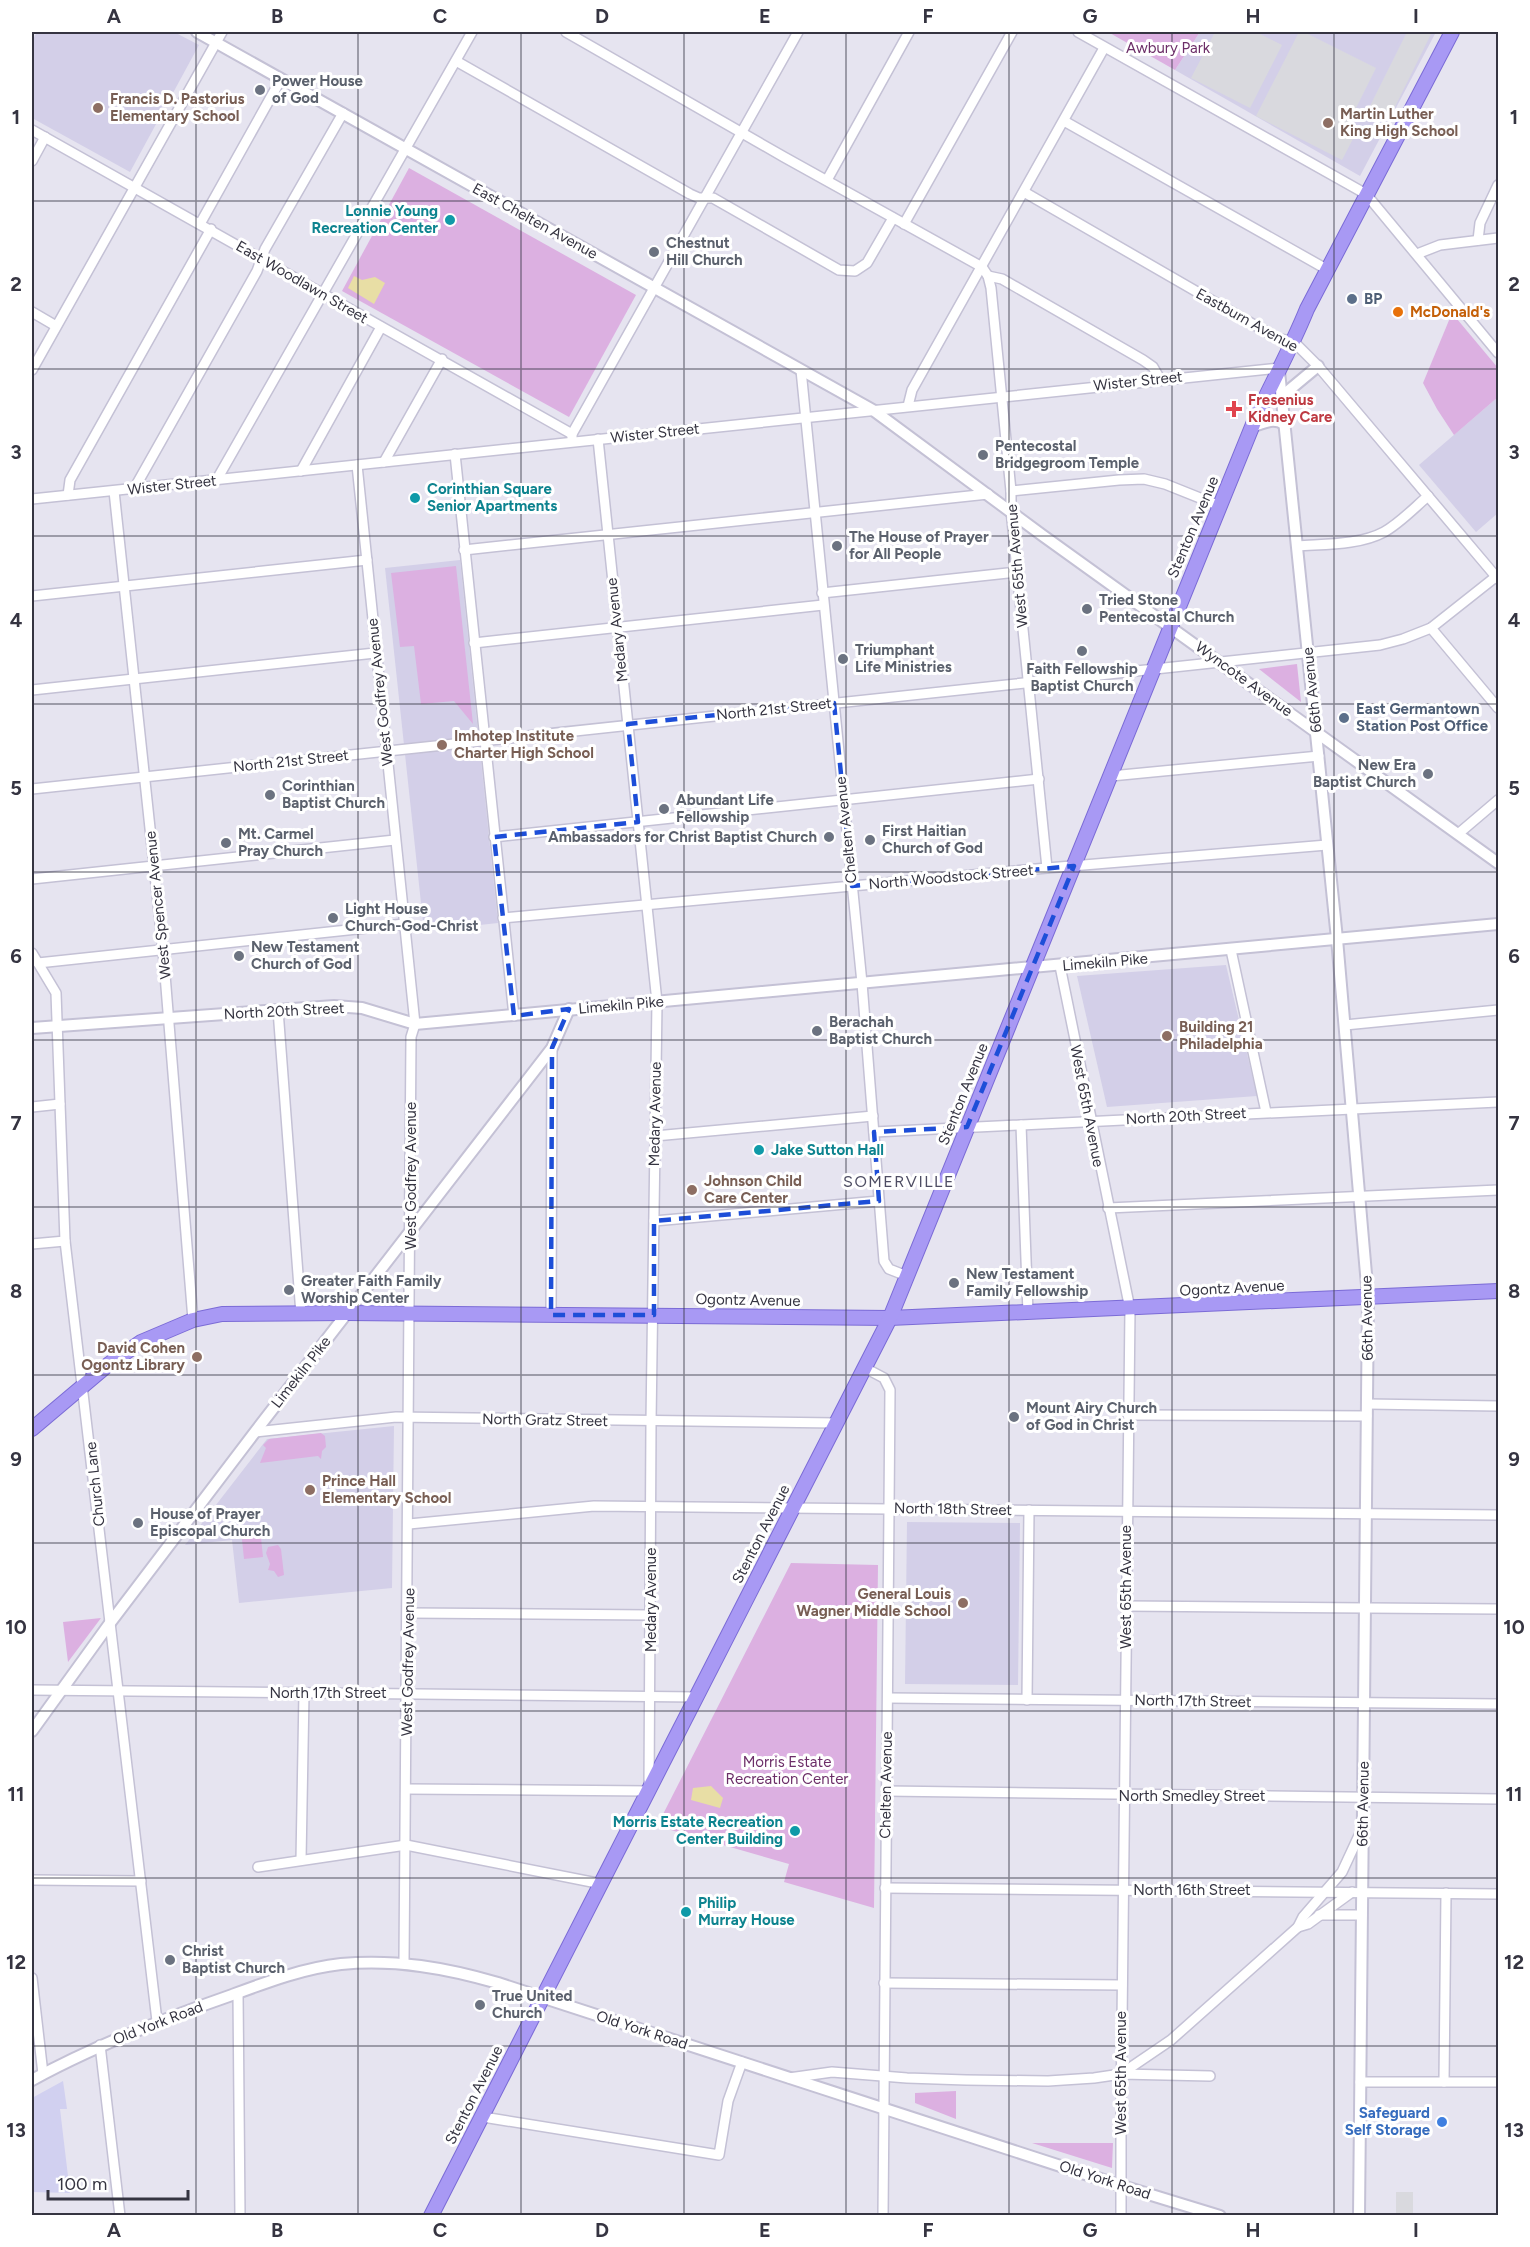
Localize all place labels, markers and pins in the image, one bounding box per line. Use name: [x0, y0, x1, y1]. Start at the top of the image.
place label: Power House of God: [272, 72, 364, 107]
marker: Power House of God: [253, 83, 267, 97]
place label: Francis D. Pastorius Elementary School: [110, 90, 244, 125]
marker: Francis D. Pastorius Elementary School: [91, 101, 105, 115]
place label: Martin Luther King High School: [1340, 105, 1458, 140]
marker: Martin Luther King High School: [1321, 116, 1335, 130]
place label: Lonnie Young Recreation Center: [311, 202, 438, 237]
marker: Lonnie Young Recreation Center: [443, 213, 457, 227]
place label: Chestnut Hill Church: [666, 234, 743, 269]
marker: Chestnut Hill Church: [647, 245, 661, 259]
place label: BP: [1364, 290, 1382, 308]
marker: BP: [1345, 292, 1359, 306]
place label: McDonald's: [1410, 303, 1490, 321]
marker: McDonald's: [1391, 305, 1405, 319]
place label: Fresenius Kidney Care: [1248, 391, 1333, 426]
marker: Fresenius Kidney Care: [1225, 400, 1243, 418]
place label: Pentecostal Bridgegroom Temple: [995, 437, 1140, 472]
marker: Pentecostal Bridgegroom Temple: [976, 448, 990, 462]
place label: Corinthian Square Senior Apartments: [427, 480, 557, 515]
marker: Corinthian Square Senior Apartments: [408, 491, 422, 505]
place label: The House of Prayer for All People: [849, 528, 989, 563]
marker: The House of Prayer for All People: [830, 539, 844, 553]
place label: Tried Stone Pentecostal Church: [1099, 591, 1234, 626]
marker: Tried Stone Pentecostal Church: [1080, 602, 1094, 616]
place label: Triumphant Life Ministries: [855, 641, 952, 676]
marker: Faith Fellowship Baptist Church: [1075, 644, 1089, 658]
marker: Triumphant Life Ministries: [836, 652, 850, 666]
place label: Faith Fellowship Baptist Church: [1026, 660, 1138, 695]
place label: East Germantown Station Post Office: [1356, 700, 1489, 735]
marker: East Germantown Station Post Office: [1337, 711, 1351, 725]
place label: Imhotep Institute Charter High School: [454, 727, 594, 762]
marker: Imhotep Institute Charter High School: [435, 738, 449, 752]
place label: New Era Baptist Church: [1313, 756, 1416, 791]
marker: New Era Baptist Church: [1421, 767, 1435, 781]
place label: Corinthian Baptist Church: [282, 777, 385, 812]
marker: Corinthian Baptist Church: [263, 788, 277, 802]
place label: Abundant Life Fellowship: [676, 791, 774, 826]
marker: Abundant Life Fellowship: [657, 802, 671, 816]
place label: First Haitian Church of God: [882, 822, 983, 857]
place label: Mt. Carmel Pray Church: [238, 825, 323, 860]
place label: Ambassadors for Christ Baptist Church: [548, 828, 817, 846]
marker: Ambassadors for Christ Baptist Church: [822, 830, 836, 844]
marker: First Haitian Church of God: [863, 833, 877, 847]
marker: Mt. Carmel Pray Church: [219, 836, 233, 850]
place label: Light House Church-God-Christ: [345, 900, 478, 935]
marker: Light House Church-God-Christ: [326, 911, 340, 925]
place label: New Testament Church of God: [251, 938, 360, 973]
marker: New Testament Church of God: [232, 949, 246, 963]
place label: Berachah Baptist Church: [829, 1013, 932, 1048]
place label: Building 21 Philadelphia: [1179, 1018, 1263, 1053]
marker: Berachah Baptist Church: [810, 1024, 824, 1038]
marker: Building 21 Philadelphia: [1160, 1029, 1174, 1043]
place label: Jake Sutton Hall: [771, 1141, 884, 1159]
marker: Jake Sutton Hall: [752, 1143, 766, 1157]
place label: Johnson Child Care Center: [704, 1172, 802, 1207]
marker: Johnson Child Care Center: [685, 1183, 699, 1197]
place label: New Testament Family Fellowship: [966, 1265, 1088, 1300]
place label: Greater Faith Family Worship Center: [301, 1272, 442, 1307]
marker: New Testament Family Fellowship: [947, 1276, 961, 1290]
marker: Greater Faith Family Worship Center: [282, 1283, 296, 1297]
place label: David Cohen Ogontz Library: [81, 1339, 185, 1374]
marker: David Cohen Ogontz Library: [190, 1350, 204, 1364]
place label: Mount Airy Church of God in Christ: [1026, 1399, 1157, 1434]
marker: Mount Airy Church of God in Christ: [1007, 1410, 1021, 1424]
place label: Prince Hall Elementary School: [322, 1472, 452, 1507]
marker: Prince Hall Elementary School: [303, 1483, 317, 1497]
place label: House of Prayer Episcopal Church: [150, 1505, 270, 1540]
marker: House of Prayer Episcopal Church: [131, 1516, 145, 1530]
place label: General Louis Wagner Middle School: [797, 1585, 951, 1620]
marker: General Louis Wagner Middle School: [956, 1596, 970, 1610]
place label: Morris Estate Recreation Center Building: [613, 1813, 783, 1848]
marker: Morris Estate Recreation Center Building: [788, 1824, 802, 1838]
place label: Philip Murray House: [698, 1894, 795, 1929]
marker: Philip Murray House: [679, 1905, 693, 1919]
place label: Christ Baptist Church: [182, 1942, 285, 1977]
marker: Christ Baptist Church: [163, 1953, 177, 1967]
place label: True United Church: [492, 1987, 572, 2022]
marker: True United Church: [473, 1998, 487, 2012]
place label: Safeguard Self Storage: [1345, 2104, 1431, 2139]
marker: Safeguard Self Storage: [1435, 2115, 1449, 2129]

